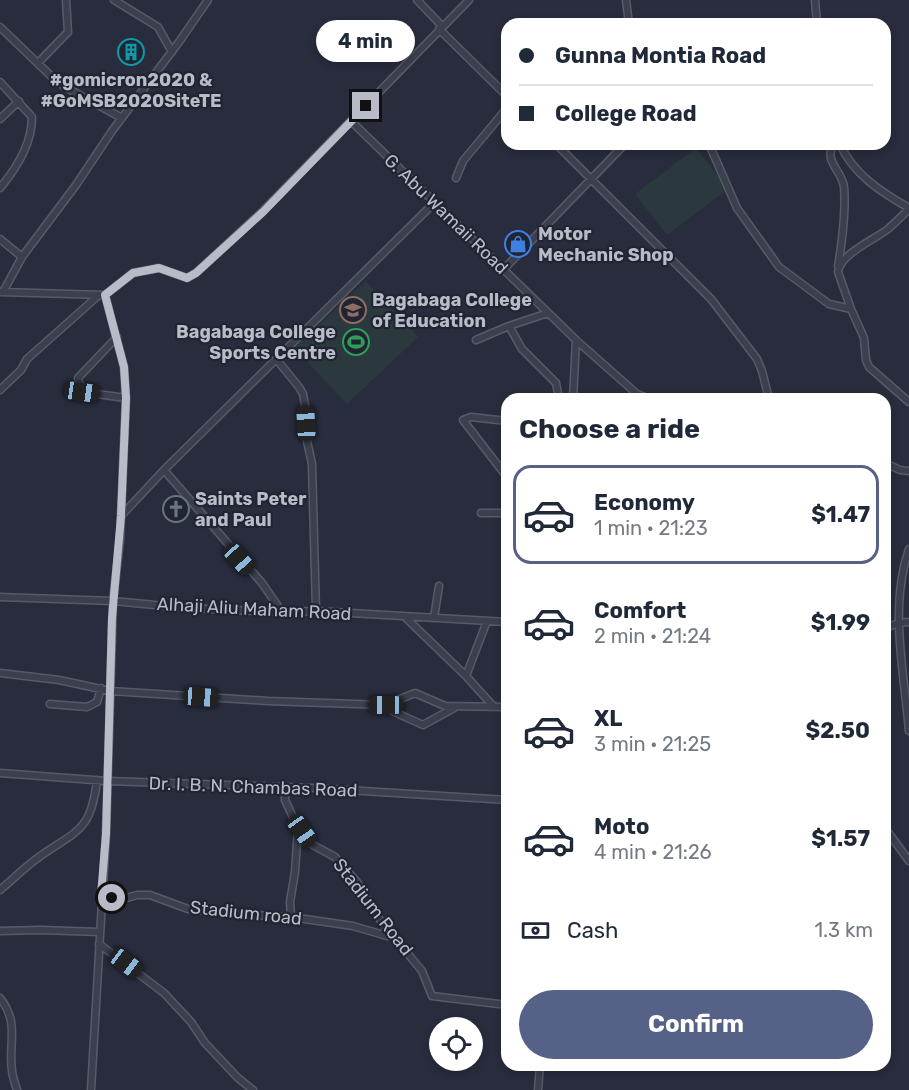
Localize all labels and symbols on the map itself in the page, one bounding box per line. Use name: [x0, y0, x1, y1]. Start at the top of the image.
callout: 4 min: [316, 19, 416, 61]
building icon: #gomicron2020 & #GoMSB2020SiteTE: [116, 37, 146, 67]
place label: #gomicron2020 & #GoMSB2020SiteTE: [40, 69, 222, 112]
route end: [352, 92, 379, 119]
street label: G. Abu Wamaii Road: [379, 149, 513, 279]
place label: Motor Mechanic Shop: [538, 223, 674, 266]
shop icon: Motor Mechanic Shop: [503, 229, 533, 259]
place label: Bagabaga College of Education: [372, 289, 532, 332]
school or university icon: Bagabaga College of Education: [338, 295, 368, 325]
place label: Bagabaga College Sports Centre: [176, 321, 336, 364]
sports icon: Bagabaga College Sports Centre: [341, 327, 371, 357]
car: [63, 381, 101, 403]
car: [296, 405, 316, 441]
place label: Saints Peter and Paul: [195, 488, 306, 531]
church icon: Saints Peter and Paul: [161, 494, 191, 524]
car: [220, 540, 258, 578]
street label: Alhaji Aliu Maham Road: [156, 593, 352, 625]
car: [182, 687, 220, 707]
car: [368, 696, 404, 714]
street label: Dr. I. B. N. Chambas Road: [148, 772, 358, 802]
car: [284, 811, 320, 851]
street label: Stadium Road: [328, 854, 418, 960]
route start: [98, 884, 125, 911]
street label: Stadium road: [189, 896, 303, 930]
car: [106, 945, 146, 981]

